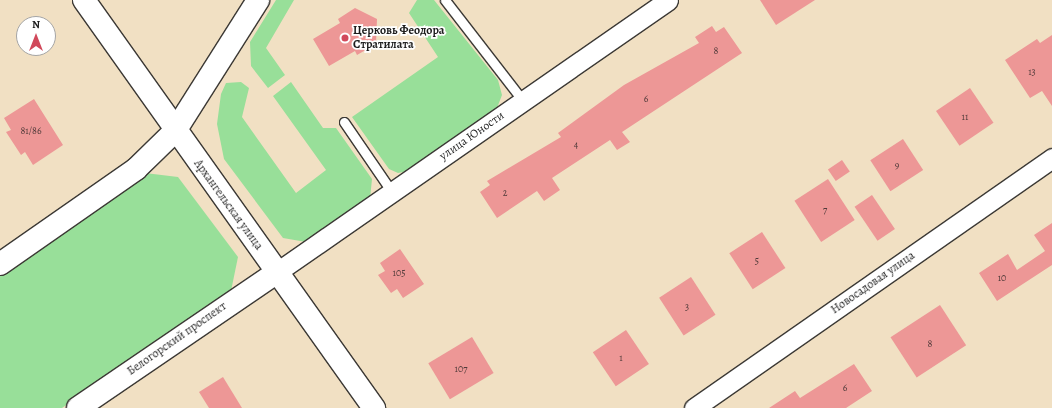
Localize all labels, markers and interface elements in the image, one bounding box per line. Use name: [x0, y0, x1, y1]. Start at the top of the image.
north arrow: [16, 16, 56, 56]
text: N: [32, 17, 40, 32]
place label: Церковь Феодора Стратилата: [353, 24, 445, 52]
marker: Церковь Феодора Стратилата: [340, 33, 350, 43]
house number: 8: [714, 45, 718, 57]
house number: 13: [1028, 66, 1036, 78]
house number: 6: [644, 93, 648, 105]
street label: улица Юности: [437, 108, 507, 164]
house number: 11: [962, 111, 968, 123]
house number: 81/86: [20, 125, 42, 137]
house number: 4: [574, 139, 578, 151]
street label: Архангельская улица: [190, 157, 266, 253]
house number: 9: [895, 159, 899, 171]
house number: 2: [503, 187, 507, 199]
house number: 7: [823, 204, 827, 216]
street label: Новосадовая улица: [828, 249, 918, 317]
house number: 5: [755, 255, 759, 267]
house number: 105: [392, 267, 406, 279]
house number: 10: [998, 272, 1006, 284]
street label: Белогорский проспект: [124, 299, 230, 379]
house number: 3: [685, 301, 689, 313]
house number: 8: [928, 338, 932, 350]
house number: 1: [619, 352, 623, 364]
house number: 107: [455, 363, 467, 375]
house number: 6: [843, 382, 847, 394]

